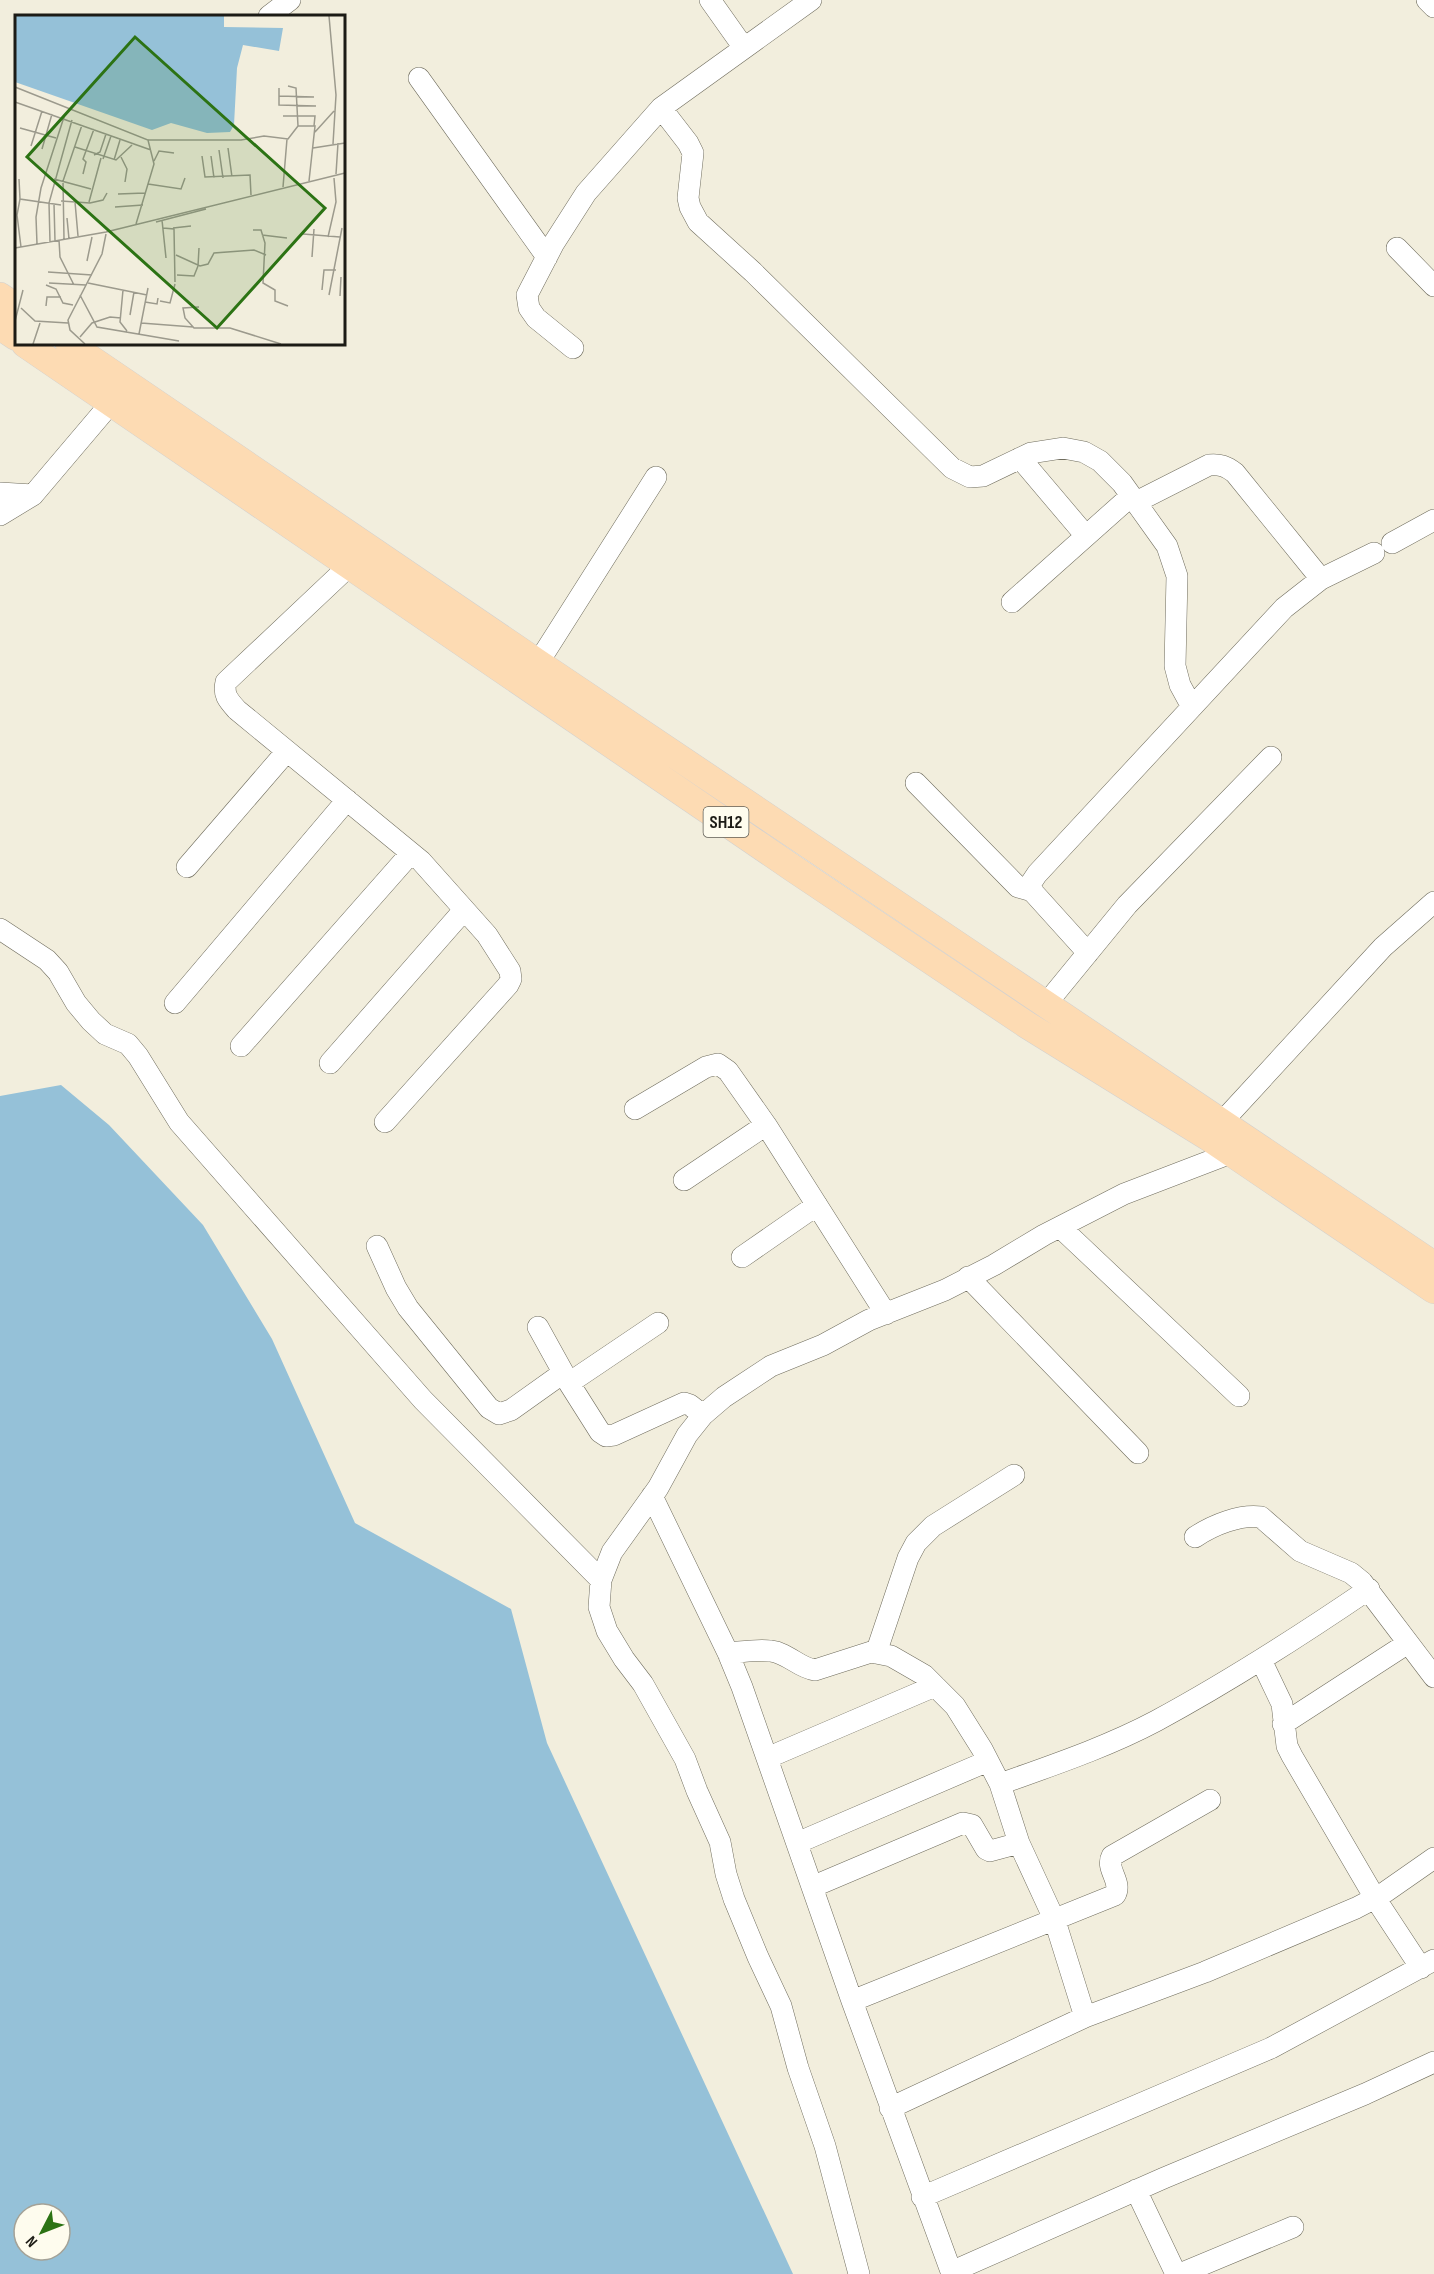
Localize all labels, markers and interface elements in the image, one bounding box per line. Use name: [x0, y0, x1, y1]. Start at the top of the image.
inset map: [15, 15, 345, 345]
road number: SH12: [704, 807, 748, 837]
north arrow: [12, 2202, 72, 2262]
text: N: [22, 2232, 42, 2251]

